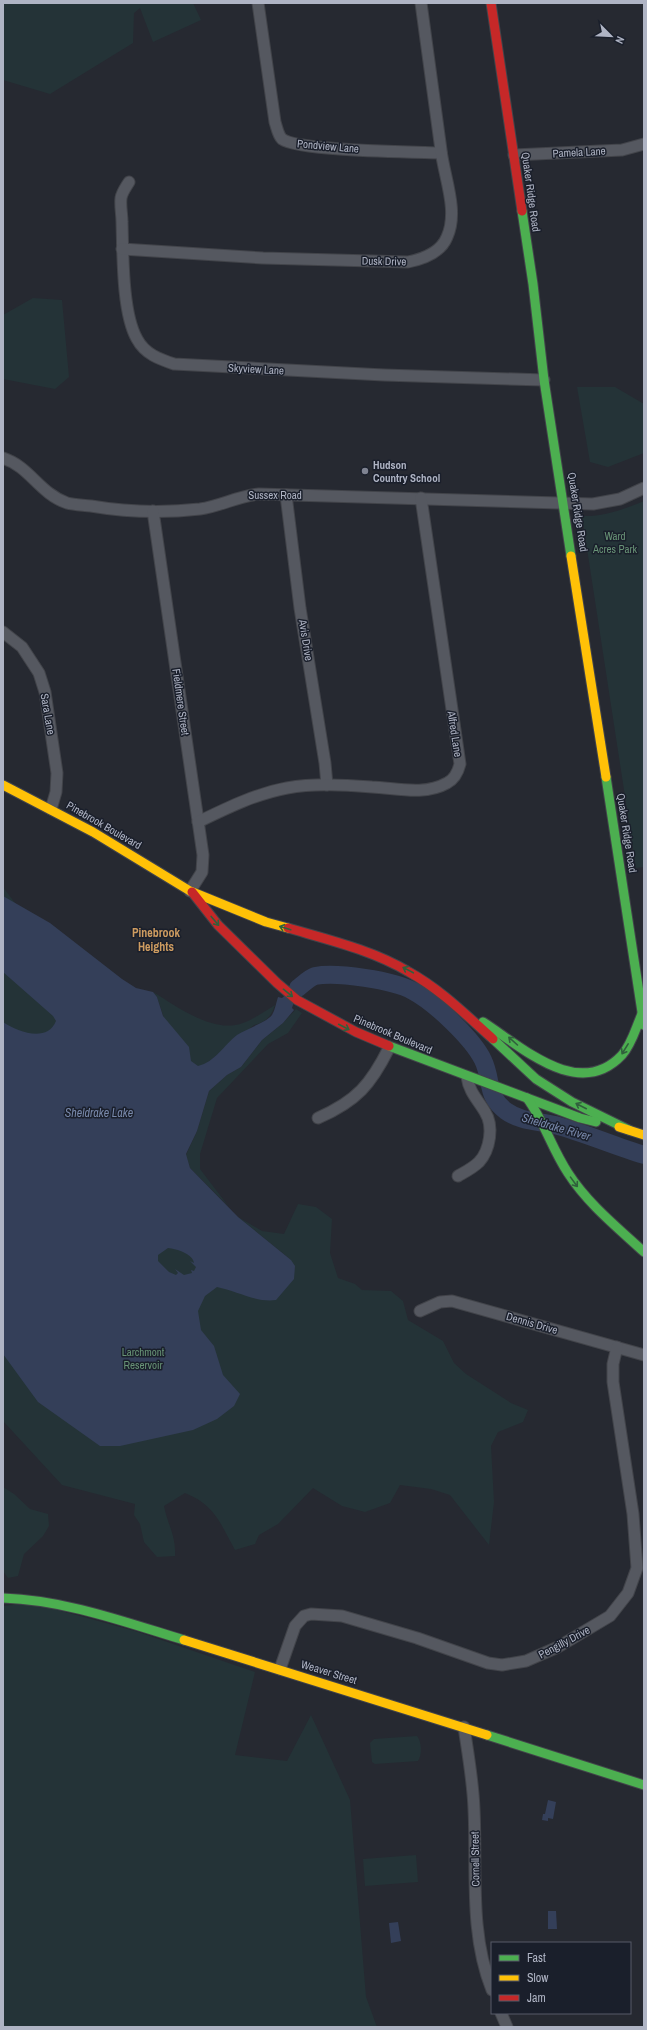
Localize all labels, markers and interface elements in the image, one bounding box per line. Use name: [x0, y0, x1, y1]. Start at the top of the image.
north arrow: [591, 16, 631, 56]
text: N: [612, 34, 628, 46]
street label: Pondview Lane: [296, 136, 360, 156]
street label: Pamela Lane: [552, 144, 606, 160]
street label: Quaker Ridge Road: [518, 151, 544, 233]
street label: Dusk Drive: [362, 254, 406, 268]
street label: Skyview Lane: [228, 361, 284, 377]
place label: Hudson Country School: [373, 458, 440, 485]
marker: Hudson Country School: [360, 466, 370, 476]
street label: Quaker Ridge Road: [565, 471, 591, 553]
street label: Sussex Road: [248, 488, 302, 502]
park label: Ward Acres Park: [592, 529, 638, 556]
street label: Avis Drive: [296, 617, 316, 662]
street label: Fieldmere Street: [169, 668, 193, 737]
street label: Sara Lane: [37, 692, 59, 736]
street label: Alfred Lane: [444, 709, 466, 758]
street label: Quaker Ridge Road: [614, 792, 640, 874]
street label: Pinebrook Boulevard: [64, 798, 144, 852]
one-way arrow: [210, 916, 219, 926]
one-way arrow: [279, 924, 292, 931]
district label: Pinebrook Heights: [132, 925, 181, 955]
one-way arrow: [402, 966, 414, 974]
one-way arrow: [283, 988, 294, 997]
street label: Pinebrook Boulevard: [351, 1011, 435, 1057]
one-way arrow: [338, 1024, 350, 1031]
one-way arrow: [508, 1037, 518, 1046]
one-way arrow: [621, 1043, 629, 1055]
one-way arrow: [575, 1102, 587, 1110]
water label: Sheldrake Lake: [65, 1105, 134, 1121]
water label: Sheldrake River: [520, 1110, 593, 1145]
one-way arrow: [570, 1176, 578, 1187]
street label: Dennis Drive: [505, 1309, 559, 1337]
park label: Larchmont Reservoir: [122, 1345, 165, 1372]
street label: Pengilly Drive: [536, 1623, 592, 1661]
street label: Weaver Street: [299, 1657, 359, 1687]
street label: Cornell Street: [468, 1831, 482, 1887]
legend: [491, 1942, 631, 2014]
text: Fast: [527, 1950, 546, 1966]
text: Slow: [527, 1970, 549, 1986]
text: Jam: [527, 1990, 546, 2006]

